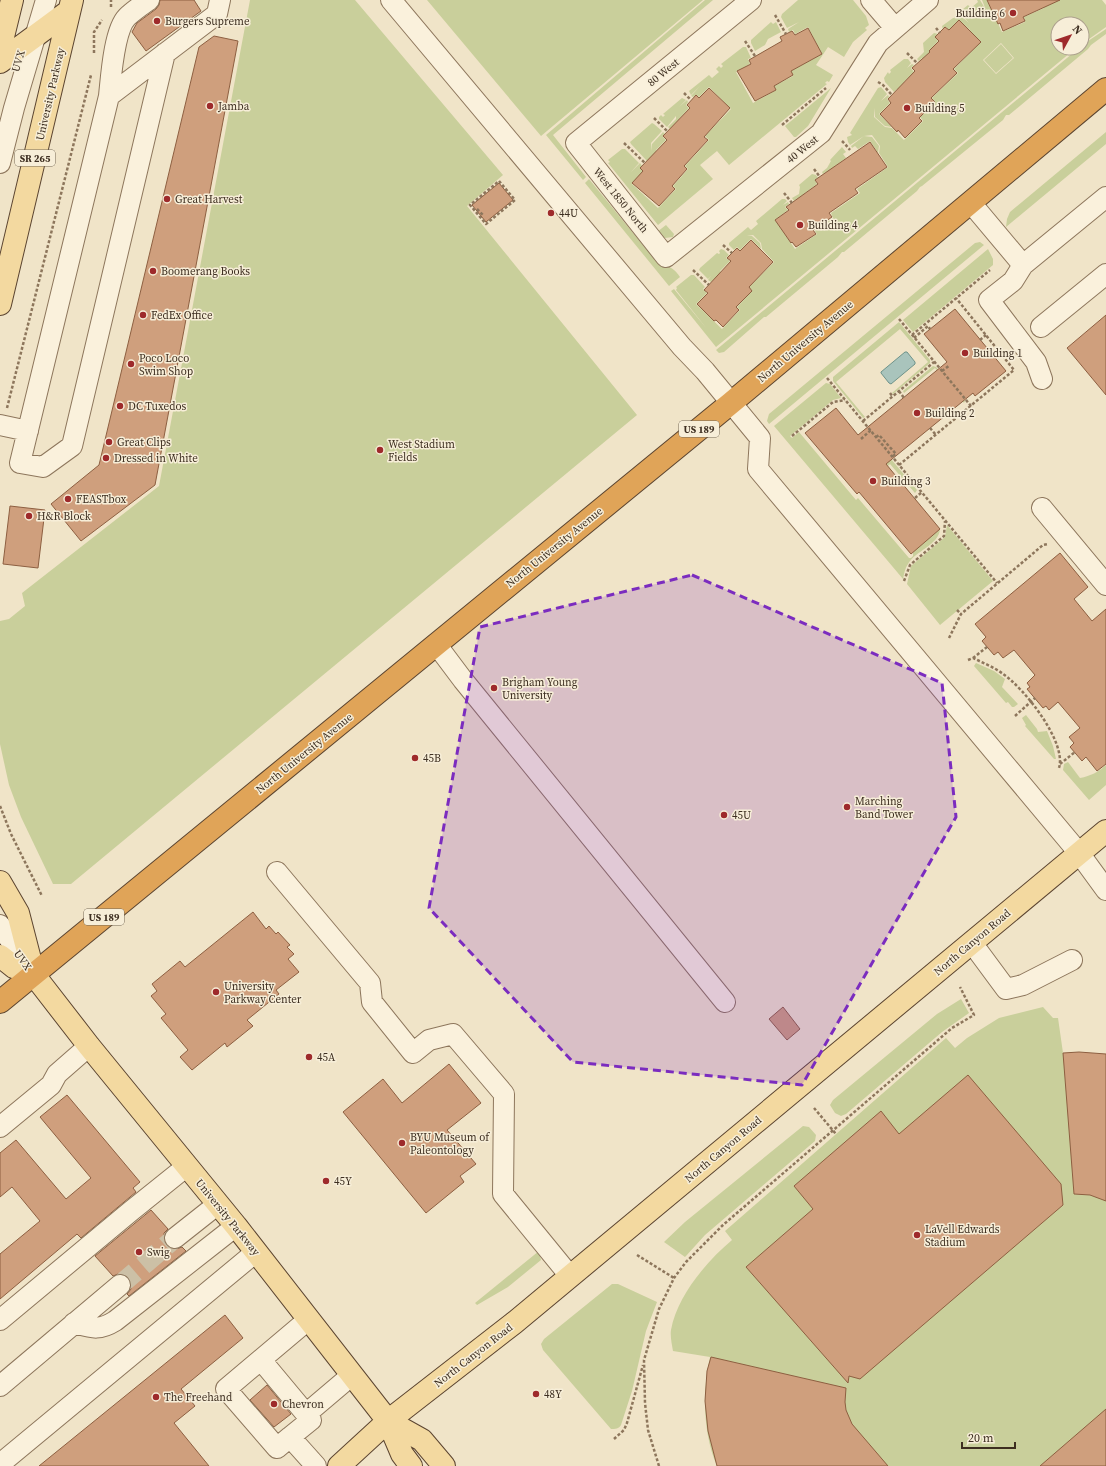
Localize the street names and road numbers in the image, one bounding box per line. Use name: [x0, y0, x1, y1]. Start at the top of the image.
street label: University Parkway: [33, 46, 69, 142]
street label: UVX: [8, 47, 29, 74]
street label: 80 West: [644, 55, 683, 90]
street label: 40 West: [783, 132, 822, 167]
road number: SR 265: [15, 150, 55, 166]
street label: West 1850 North: [590, 165, 652, 236]
street label: North University Avenue: [754, 297, 857, 386]
road number: US 189: [679, 421, 719, 437]
street label: North University Avenue: [503, 503, 606, 591]
street label: North University Avenue: [253, 709, 356, 797]
street label: North Canyon Road: [931, 905, 1015, 979]
road number: US 189: [84, 909, 124, 925]
street label: UVX: [10, 947, 36, 974]
street label: North Canyon Road: [682, 1112, 766, 1186]
street label: University Parkway: [192, 1176, 263, 1259]
street label: North Canyon Road: [431, 1319, 516, 1391]

